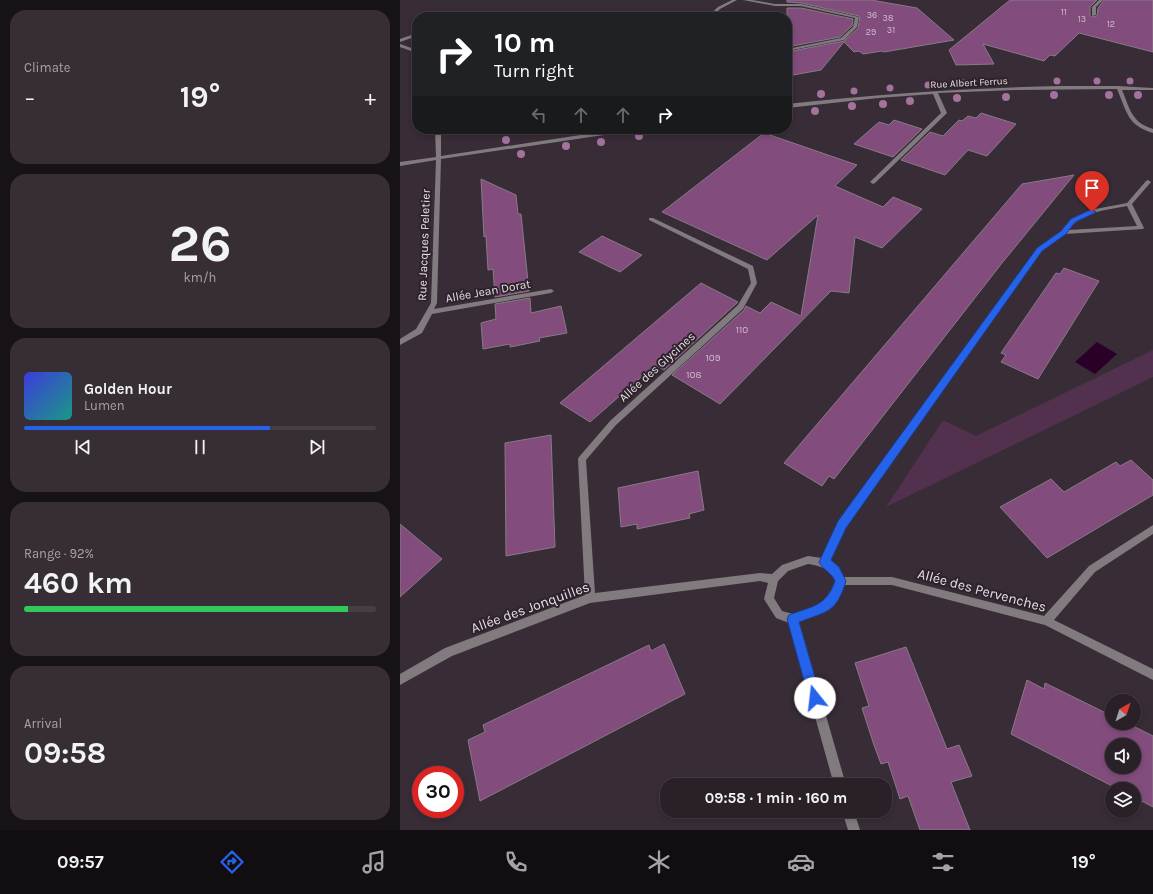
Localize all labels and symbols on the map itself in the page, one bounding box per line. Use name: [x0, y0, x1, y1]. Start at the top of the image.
house number: 11: [1061, 7, 1067, 17]
house number: 36: [867, 10, 877, 20]
house number: 38: [883, 13, 894, 23]
house number: 13: [1078, 14, 1086, 24]
house number: 12: [1107, 19, 1115, 29]
house number: 31: [887, 25, 895, 35]
house number: 29: [866, 27, 876, 37]
street label: Rue Albert Ferrus: [930, 75, 1008, 91]
pin: [1075, 171, 1109, 212]
street label: Rue Jacques Peletier: [415, 188, 433, 301]
street label: Allée Jean Dorat: [444, 277, 532, 305]
house number: 110: [736, 324, 748, 336]
street label: Allée des Glycines: [616, 329, 698, 405]
house number: 109: [705, 352, 721, 364]
house number: 108: [686, 369, 702, 381]
street label: Allée des Pervenches: [916, 565, 1048, 616]
street label: Allée des Jonquilles: [469, 578, 592, 637]
position arrow: [794, 677, 836, 719]
north arrow: [1105, 694, 1141, 730]
speed limit sign: 30: [412, 766, 464, 818]

